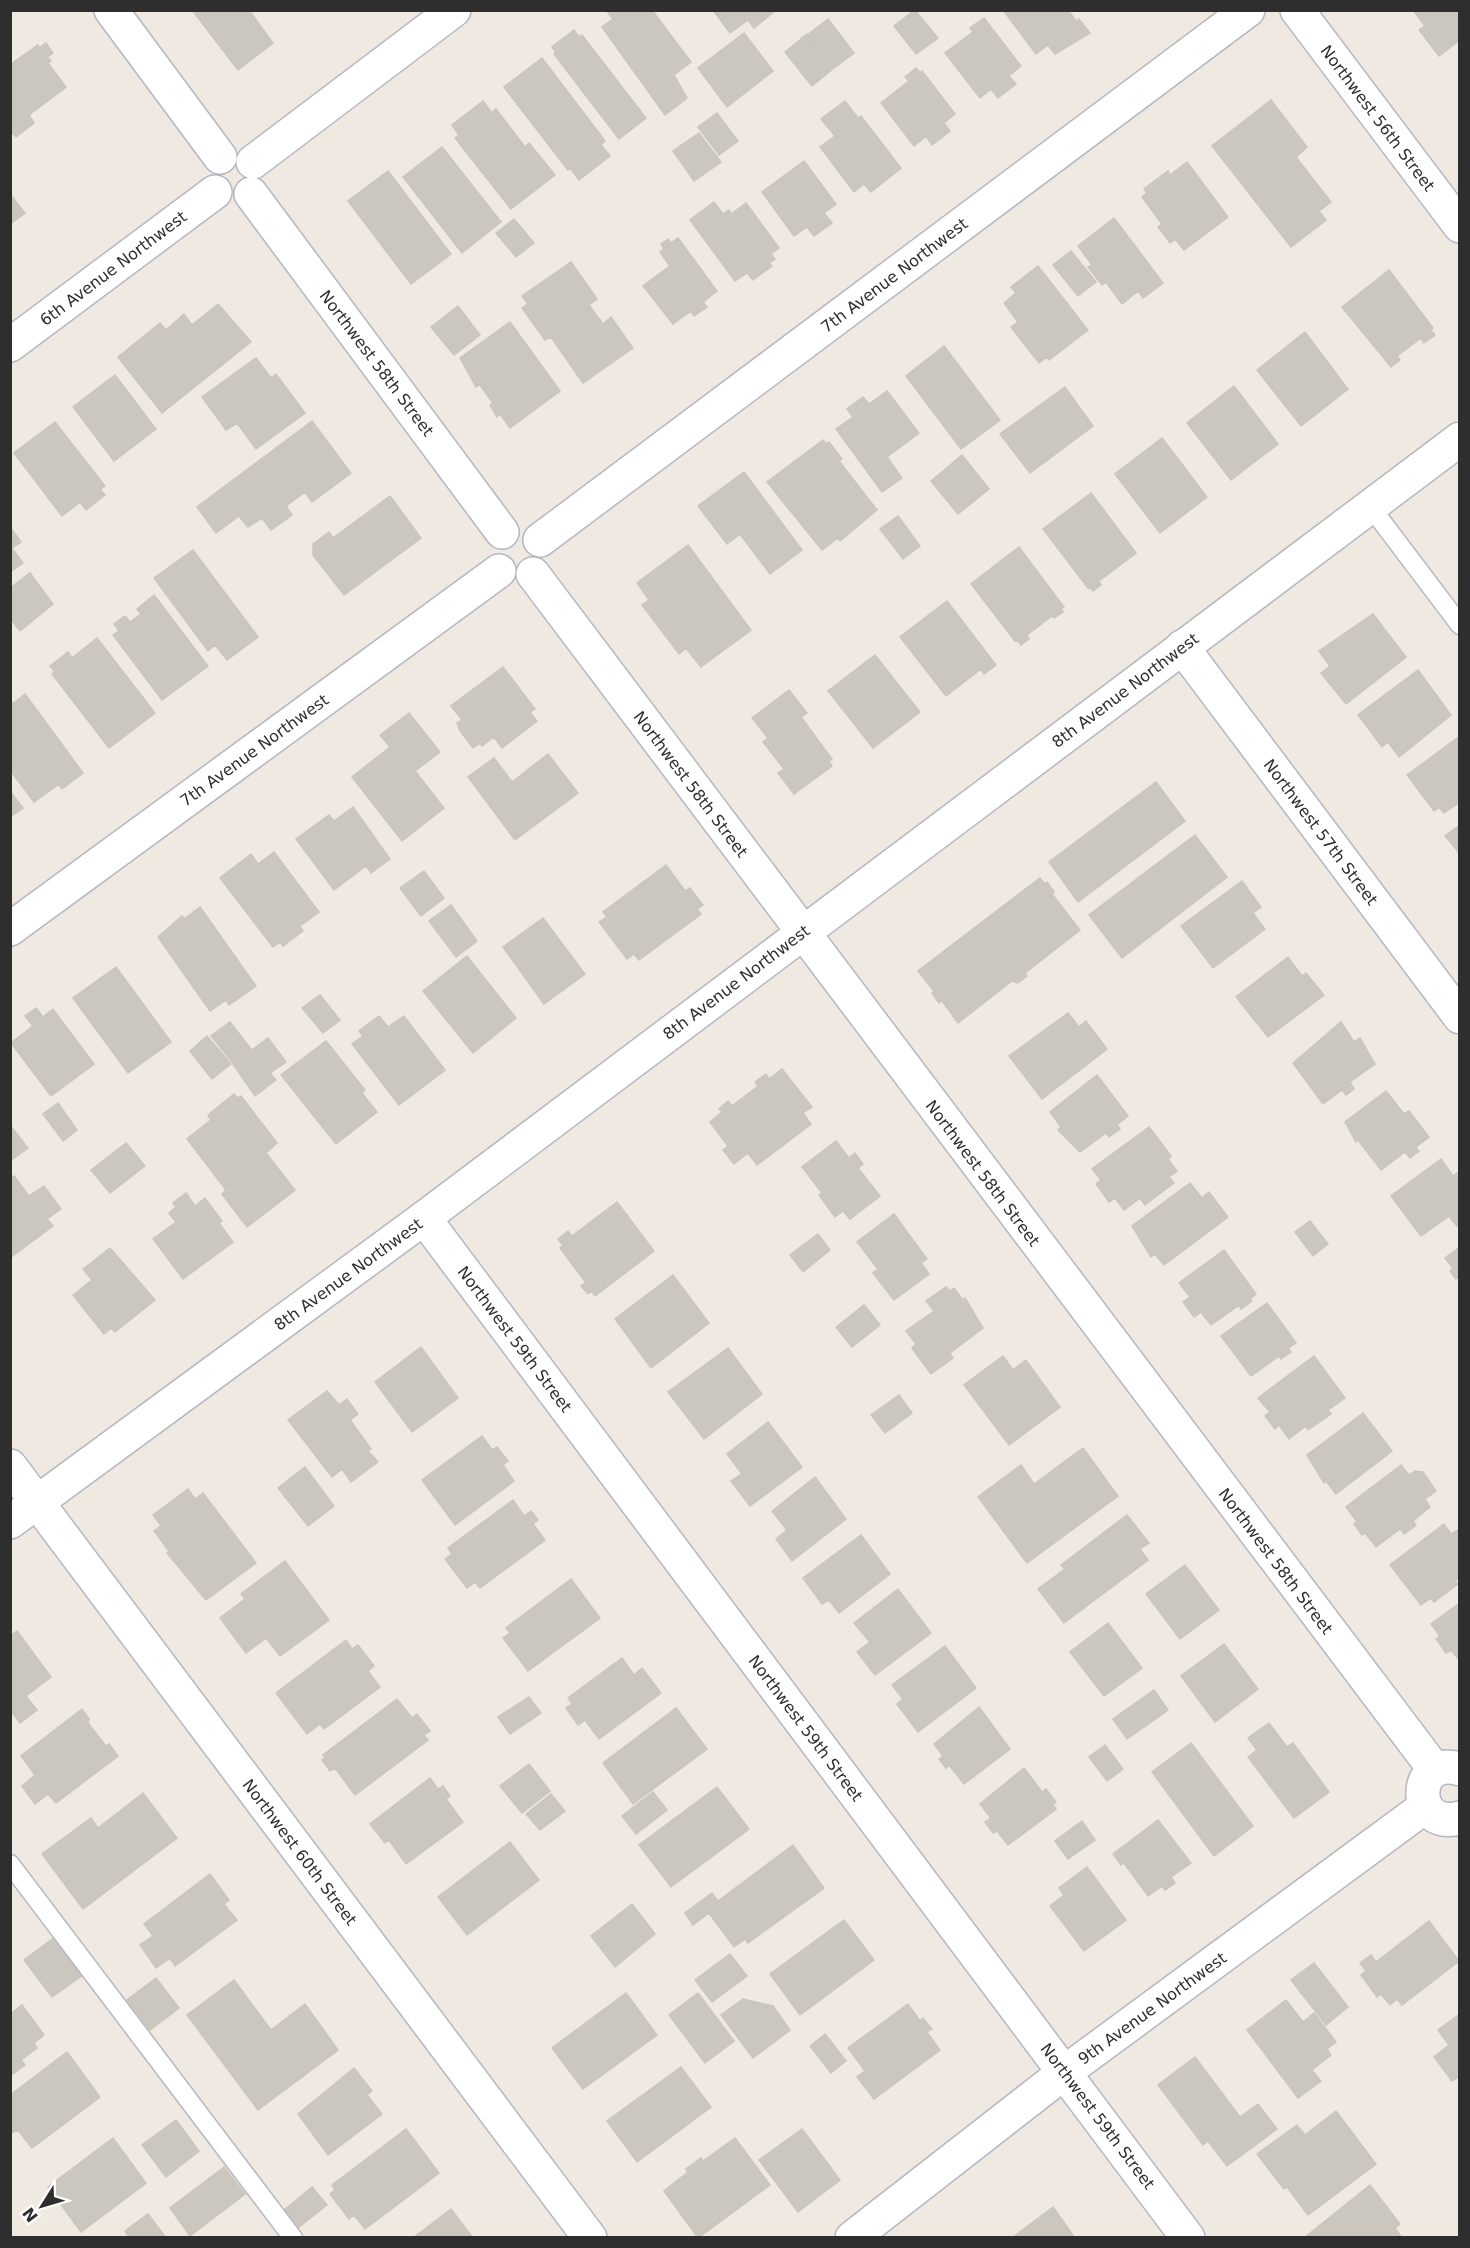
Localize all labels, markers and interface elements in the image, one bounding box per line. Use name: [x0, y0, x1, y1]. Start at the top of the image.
street label: Northwest 56th Street: [1316, 42, 1439, 195]
street label: 6th Avenue Northwest: [36, 207, 190, 330]
street label: 7th Avenue Northwest: [817, 214, 971, 337]
street label: Northwest 58th Street: [315, 287, 438, 440]
street label: 8th Avenue Northwest: [1048, 629, 1202, 752]
street label: 7th Avenue Northwest: [177, 690, 332, 811]
street label: Northwest 58th Street: [629, 708, 752, 861]
street label: Northwest 57th Street: [1259, 756, 1382, 909]
street label: 8th Avenue Northwest: [659, 921, 813, 1044]
street label: Northwest 58th Street: [921, 1097, 1044, 1250]
street label: 8th Avenue Northwest: [271, 1214, 426, 1335]
street label: Northwest 59th Street: [453, 1263, 576, 1416]
street label: Northwest 58th Street: [1214, 1485, 1337, 1638]
street label: Northwest 59th Street: [744, 1652, 867, 1805]
street label: Northwest 60th Street: [238, 1776, 361, 1929]
street label: 9th Avenue Northwest: [1075, 1948, 1230, 2069]
street label: Northwest 59th Street: [1036, 2040, 1159, 2193]
north arrow: [12, 2176, 72, 2236]
text: N: [19, 2204, 42, 2226]

